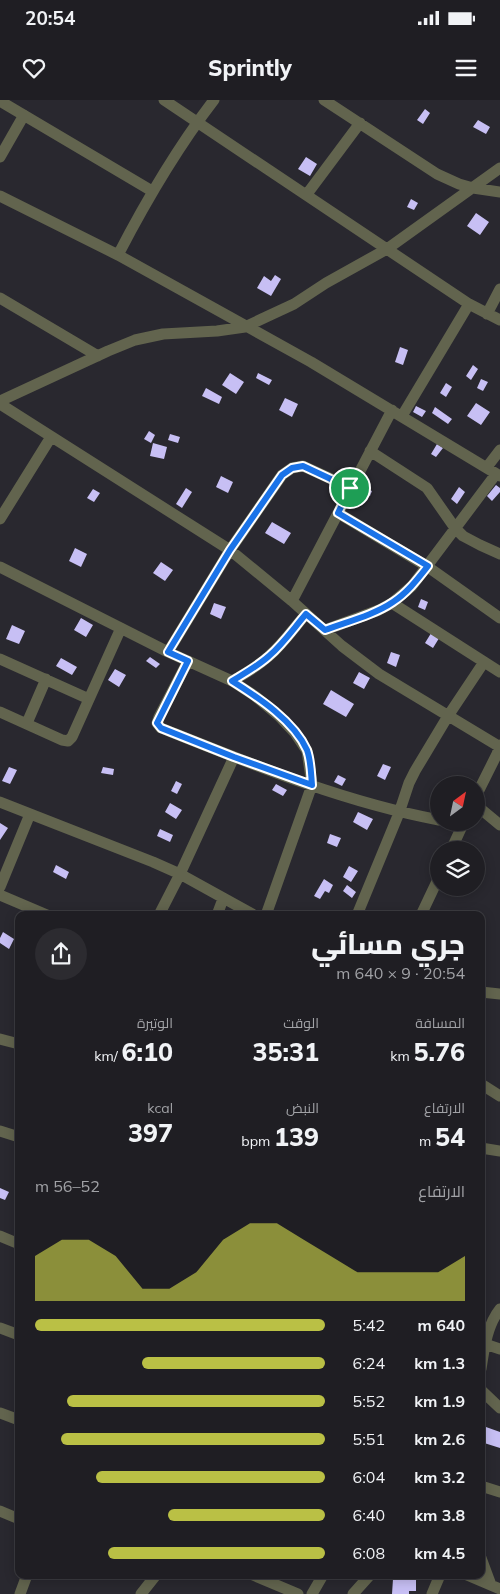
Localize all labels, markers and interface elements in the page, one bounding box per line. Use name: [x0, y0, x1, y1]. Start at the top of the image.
text: 20:54: [25, 6, 75, 30]
icon: heart: [20, 54, 48, 82]
text: Sprintly: [208, 54, 292, 82]
icon: menu: [452, 54, 480, 82]
pin: [329, 467, 371, 509]
icon: arrive: [336, 474, 364, 502]
north arrow: [430, 776, 485, 831]
map controls: [430, 776, 485, 896]
button: layers: [430, 841, 485, 896]
text: جري مسائي: [311, 926, 465, 961]
button: share: [35, 928, 87, 980]
text: 20:54 · 9 × 640 m: [336, 963, 465, 983]
text: الوتيرة: [137, 1014, 173, 1032]
text: الوقت: [283, 1014, 319, 1032]
text: المسافة: [415, 1014, 465, 1032]
text: 6:10: [121, 1036, 173, 1067]
text: 35:31: [252, 1036, 319, 1067]
text: 5.76: [413, 1036, 465, 1067]
text: /km: [94, 1047, 121, 1065]
text: km: [390, 1047, 413, 1065]
text: kcal: [147, 1099, 173, 1117]
text: النبض: [286, 1099, 319, 1117]
text: الارتفاع: [424, 1099, 465, 1117]
text: 397: [128, 1117, 173, 1148]
text: 139: [274, 1121, 319, 1152]
text: 54: [435, 1121, 465, 1152]
text: bpm: [241, 1132, 274, 1150]
text: m: [419, 1132, 435, 1150]
text: 52–56 m: [35, 1176, 100, 1196]
text: الارتفاع: [418, 1181, 465, 1201]
text: 5:42: [353, 1315, 385, 1335]
text: 640 m: [417, 1315, 465, 1335]
text: 6:24: [353, 1353, 385, 1373]
text: 1.3 km: [414, 1353, 465, 1373]
text: 5:52: [353, 1391, 385, 1411]
text: 1.9 km: [414, 1391, 465, 1411]
text: 5:51: [353, 1429, 385, 1449]
text: 2.6 km: [414, 1429, 465, 1449]
text: 6:04: [353, 1467, 385, 1487]
text: 3.2 km: [414, 1467, 465, 1487]
text: 6:40: [353, 1505, 385, 1525]
text: 3.8 km: [414, 1505, 465, 1525]
text: 6:08: [353, 1543, 385, 1563]
text: 4.5 km: [414, 1543, 465, 1563]

